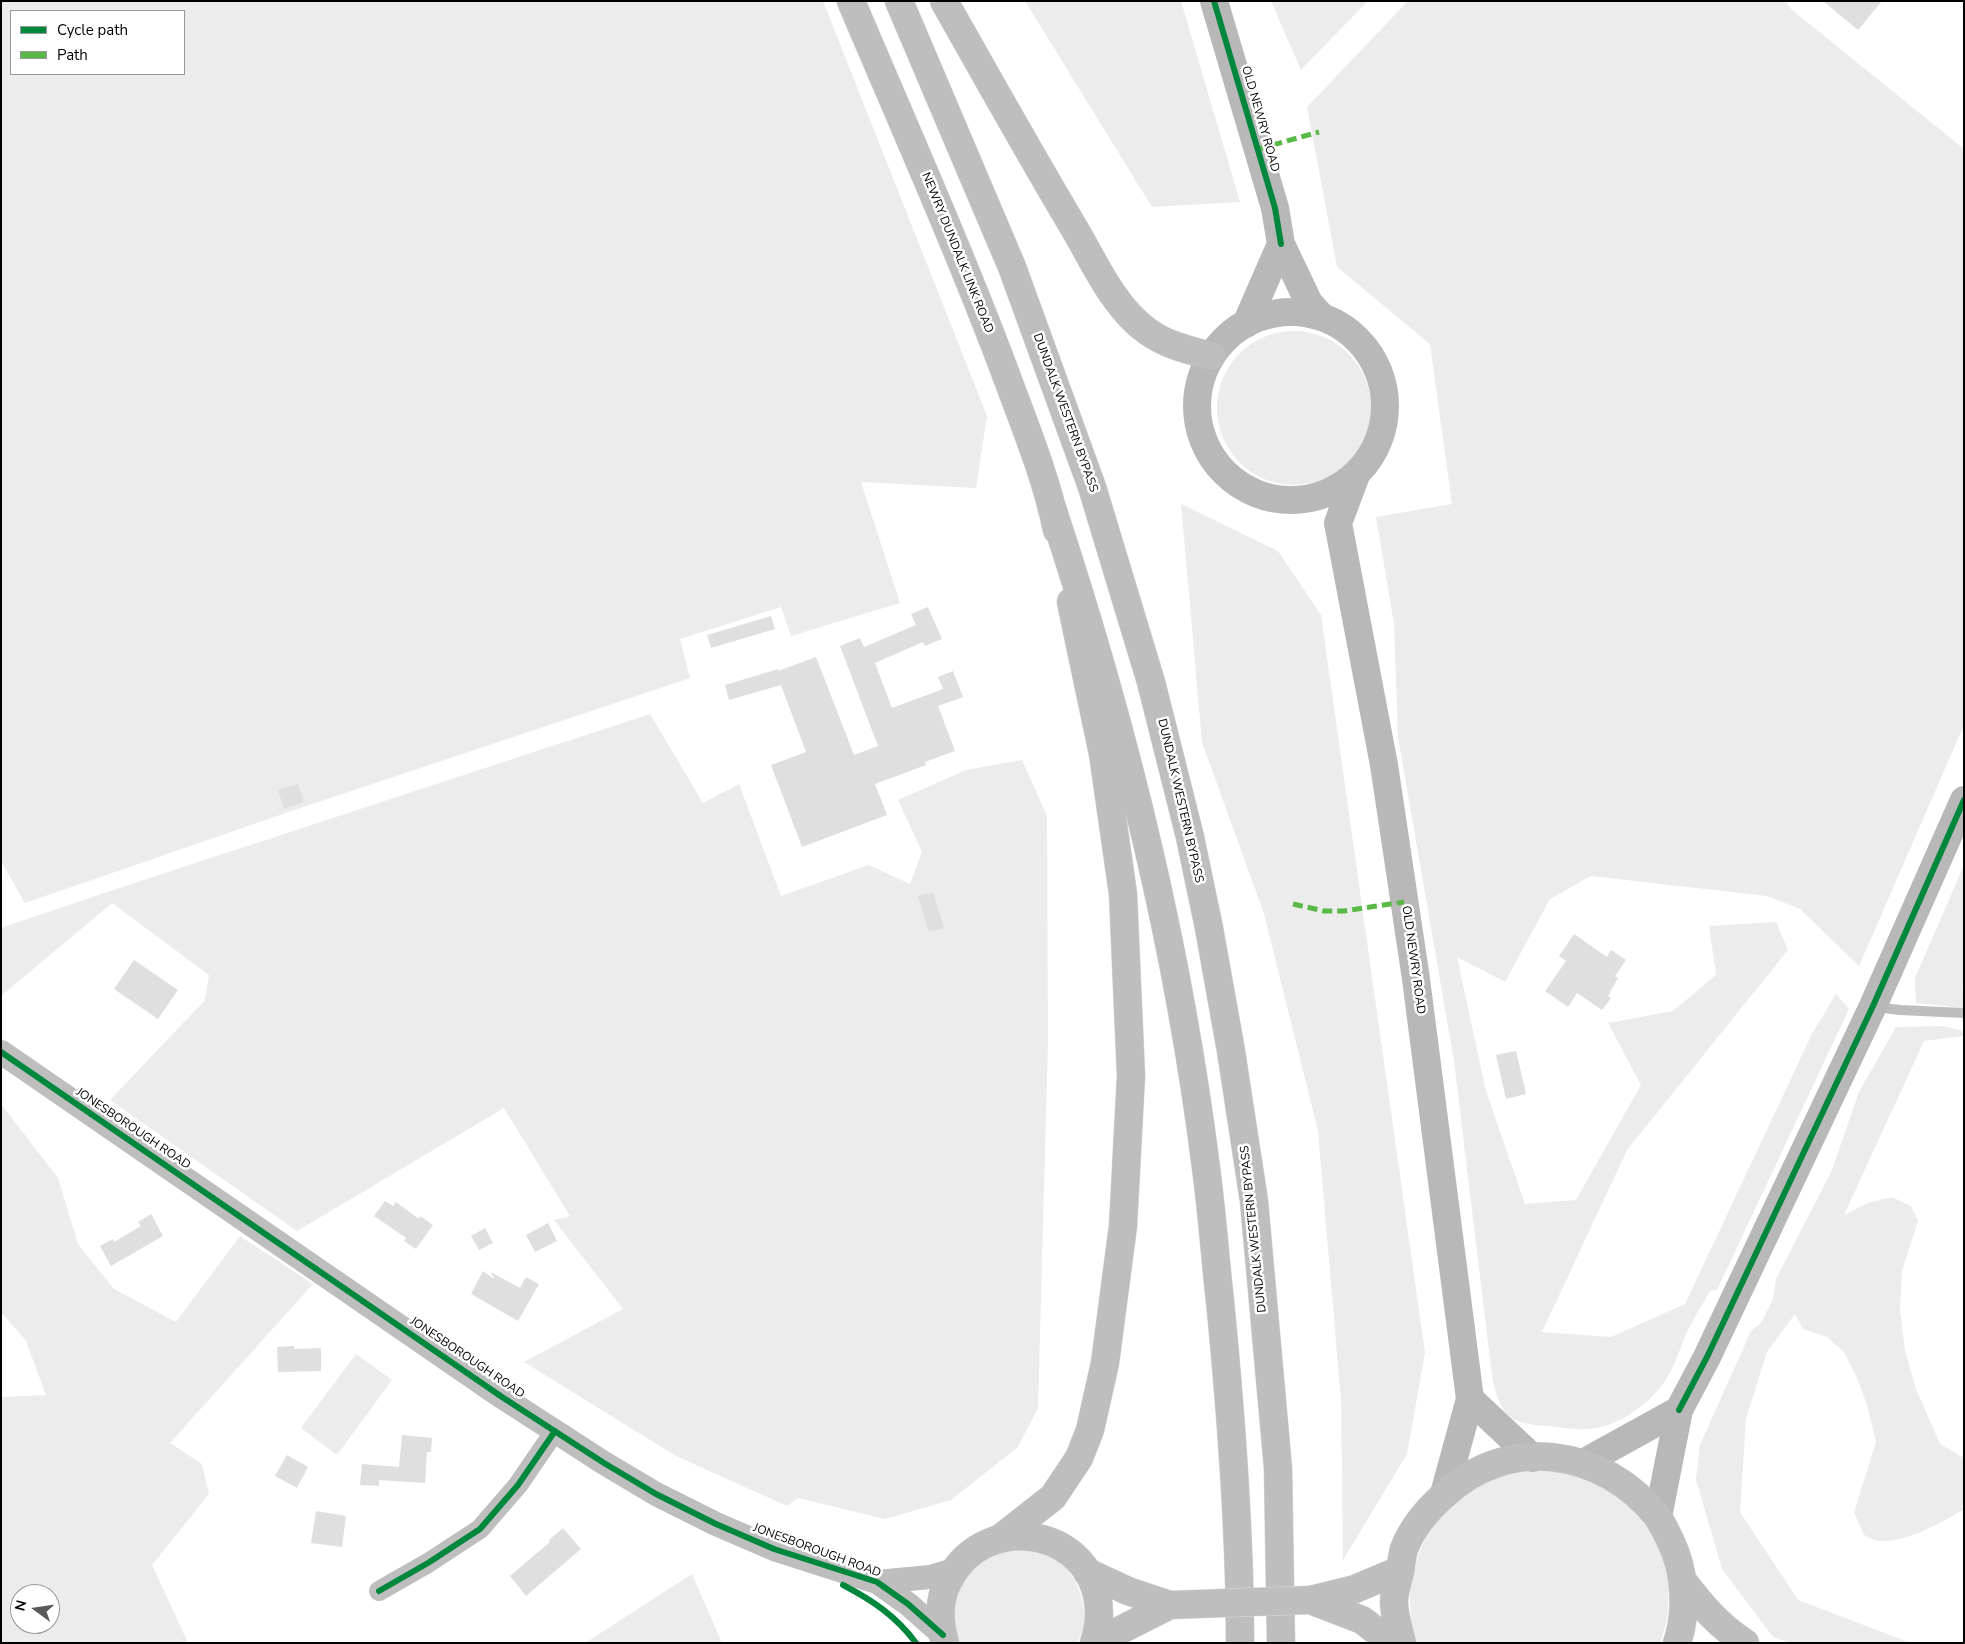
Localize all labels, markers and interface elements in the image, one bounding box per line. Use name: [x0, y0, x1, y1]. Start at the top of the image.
legend: [10, 10, 185, 75]
text: Cycle path: [57, 20, 128, 40]
text: Path: [57, 45, 88, 65]
street label: OLD NEWRY ROAD: [1238, 64, 1282, 174]
street label: NEWRY DUNDALK LINK ROAD: [918, 171, 996, 335]
street label: DUNDALK WESTERN BYPASS: [1029, 332, 1101, 494]
street label: DUNDALK WESTERN BYPASS: [1154, 717, 1206, 885]
street label: OLD NEWRY ROAD: [1398, 905, 1428, 1015]
street label: JONESBOROUGH ROAD: [73, 1085, 193, 1173]
street label: DUNDALK WESTERN BYPASS: [1238, 1145, 1270, 1313]
street label: JONESBOROUGH ROAD: [407, 1314, 527, 1402]
street label: JONESBOROUGH ROAD: [751, 1521, 883, 1581]
north arrow: [10, 1584, 60, 1634]
text: N: [10, 1598, 31, 1613]

